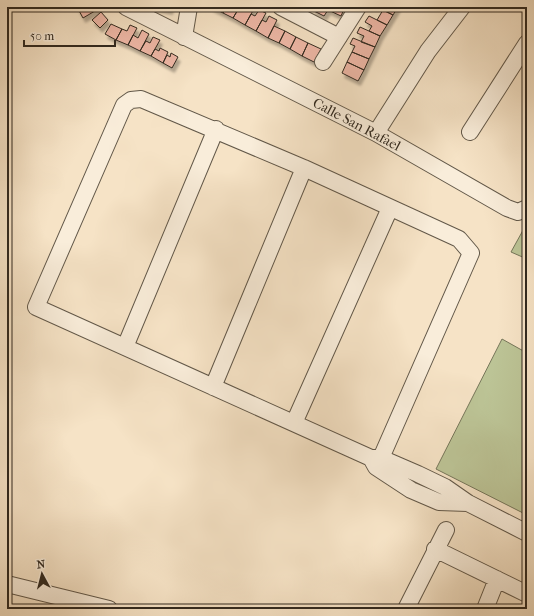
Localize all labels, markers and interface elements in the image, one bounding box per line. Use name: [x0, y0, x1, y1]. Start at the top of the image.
scale bar: [24, 22, 115, 48]
text: 50 m: [30, 29, 54, 43]
street label: Calle San Rafael: [310, 94, 404, 155]
north arrow: [22, 554, 62, 594]
text: N: [36, 558, 46, 572]

